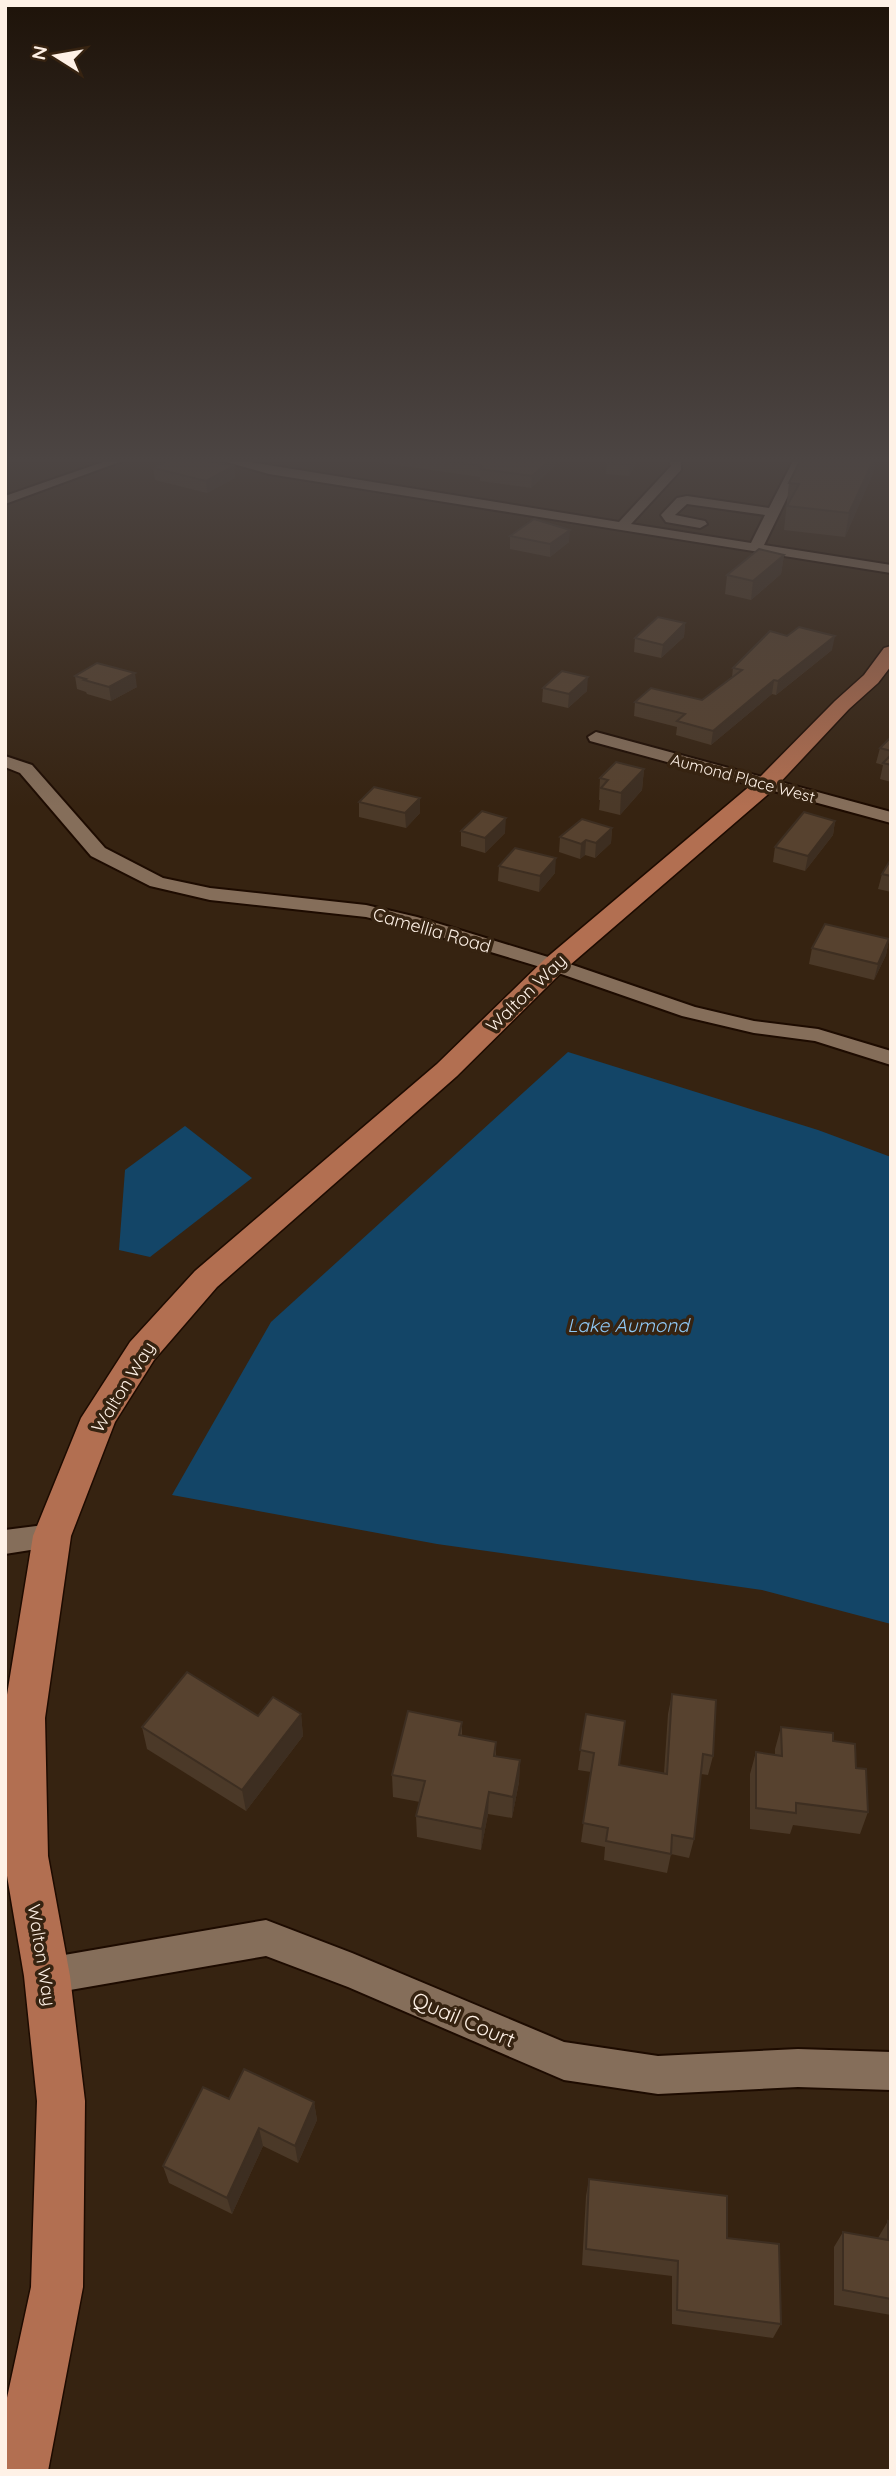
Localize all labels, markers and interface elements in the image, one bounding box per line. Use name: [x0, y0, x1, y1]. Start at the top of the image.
north arrow: [21, 21, 91, 91]
text: N: [26, 44, 52, 62]
street label: Aumond Place West: [669, 749, 817, 807]
street label: Camellia Road: [370, 902, 494, 958]
street label: Walton Way: [481, 949, 571, 1037]
water label: Lake Aumond: [567, 1313, 691, 1337]
street label: Walton Way: [86, 1337, 160, 1437]
street label: Walton Way: [23, 1902, 61, 2008]
street label: Quail Court: [408, 1986, 520, 2052]

